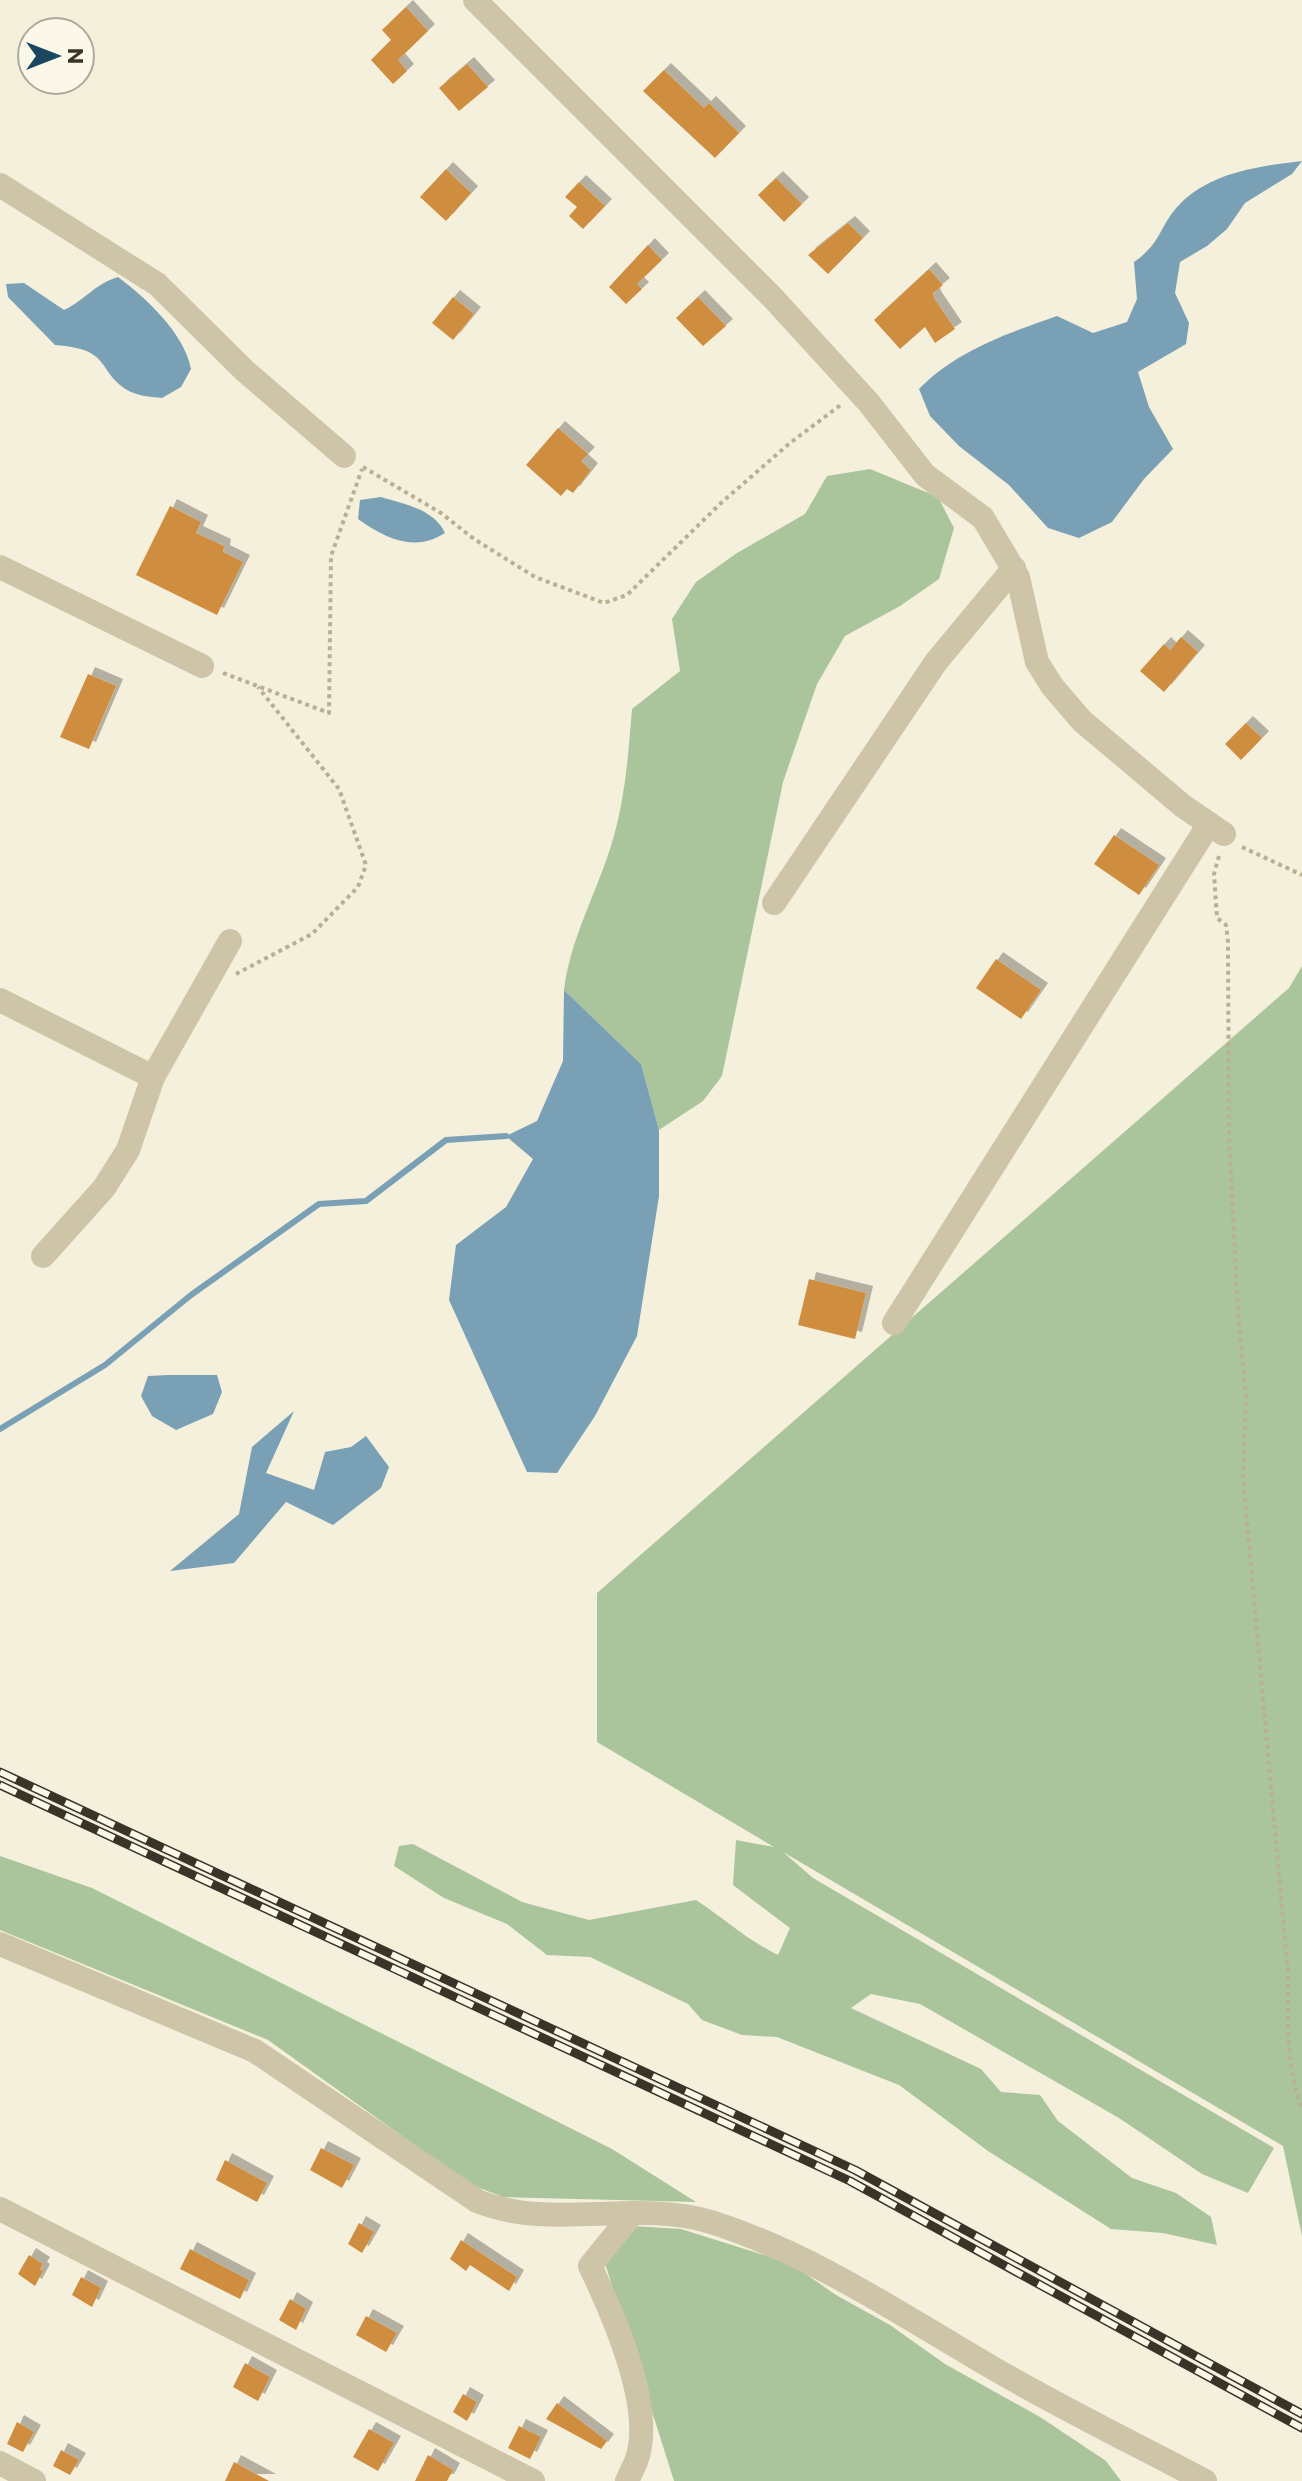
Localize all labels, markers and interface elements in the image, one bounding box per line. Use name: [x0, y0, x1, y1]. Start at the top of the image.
north arrow: [16, 16, 96, 96]
text: N: [63, 48, 90, 64]

